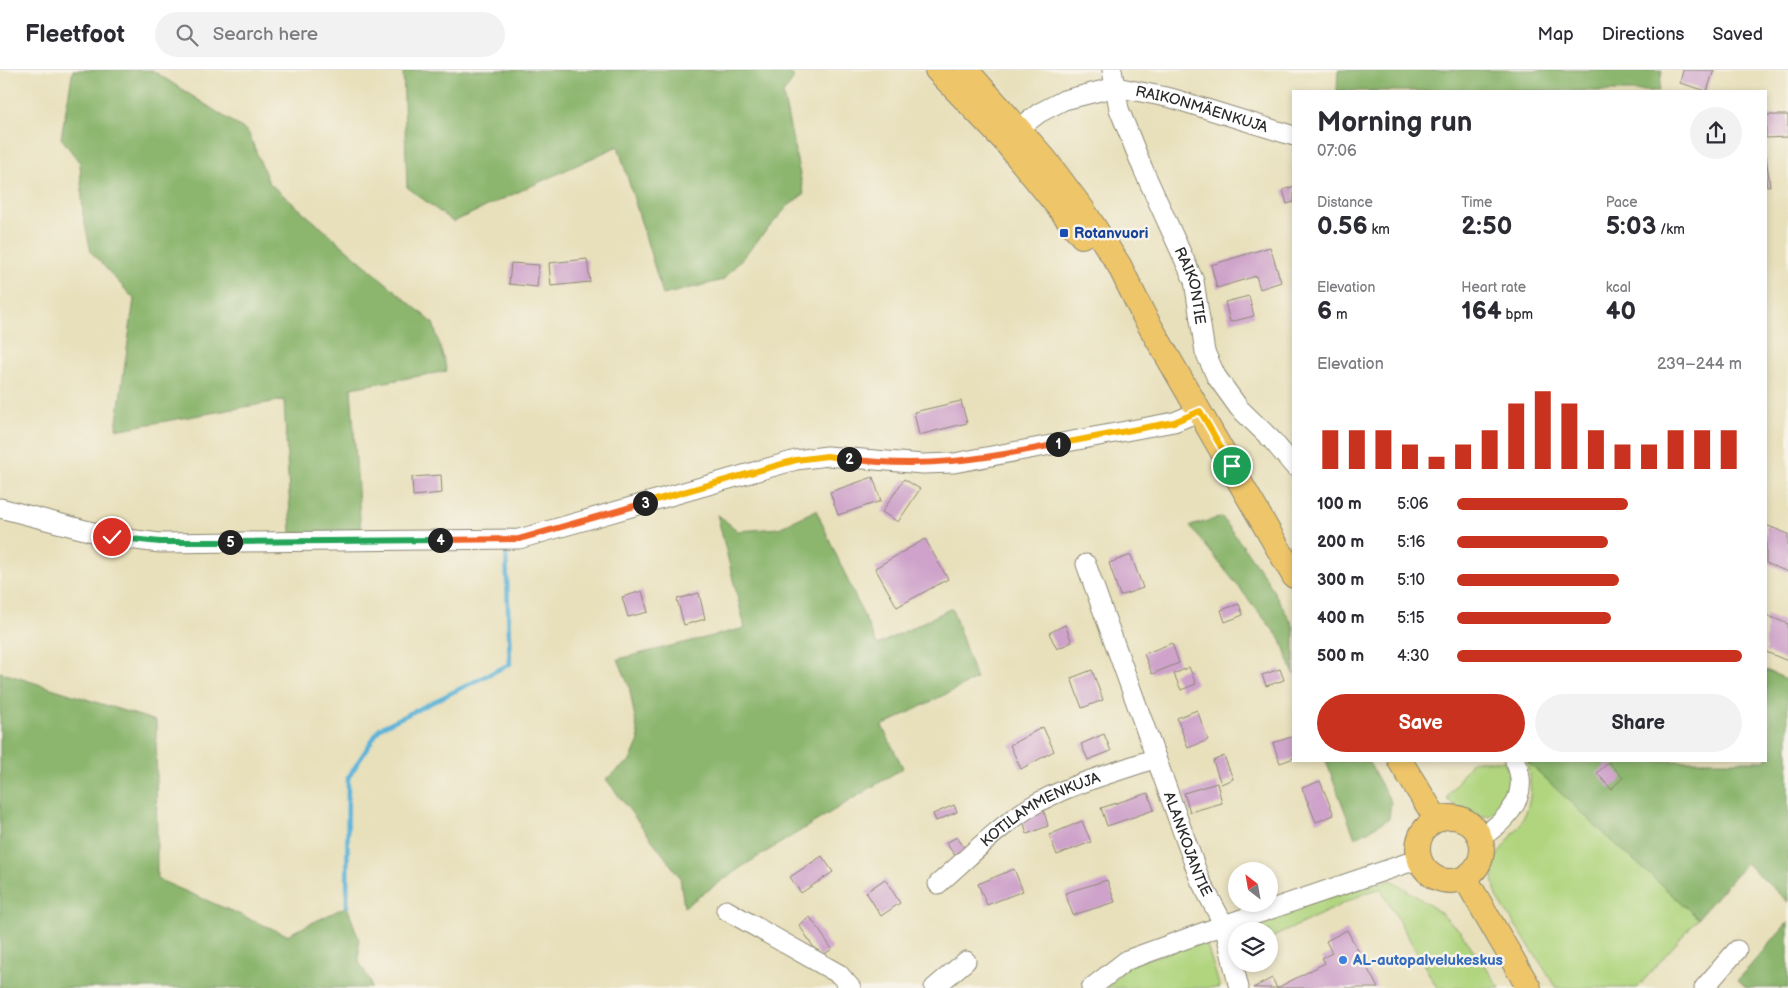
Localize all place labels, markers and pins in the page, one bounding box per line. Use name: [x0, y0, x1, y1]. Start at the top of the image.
place label: Rotanvuori: [1074, 224, 1148, 243]
marker: Rotanvuori: [1058, 227, 1070, 239]
pin: 1: [1046, 432, 1070, 456]
pin: [1211, 445, 1253, 487]
pin: 2: [836, 446, 862, 472]
pin: 3: [632, 490, 658, 516]
pin: [91, 516, 133, 558]
pin: 4: [428, 528, 452, 552]
pin: 5: [218, 530, 242, 554]
place label: AL-autopalvelukeskus: [1352, 951, 1503, 970]
marker: AL-autopalvelukeskus: [1337, 954, 1349, 966]

